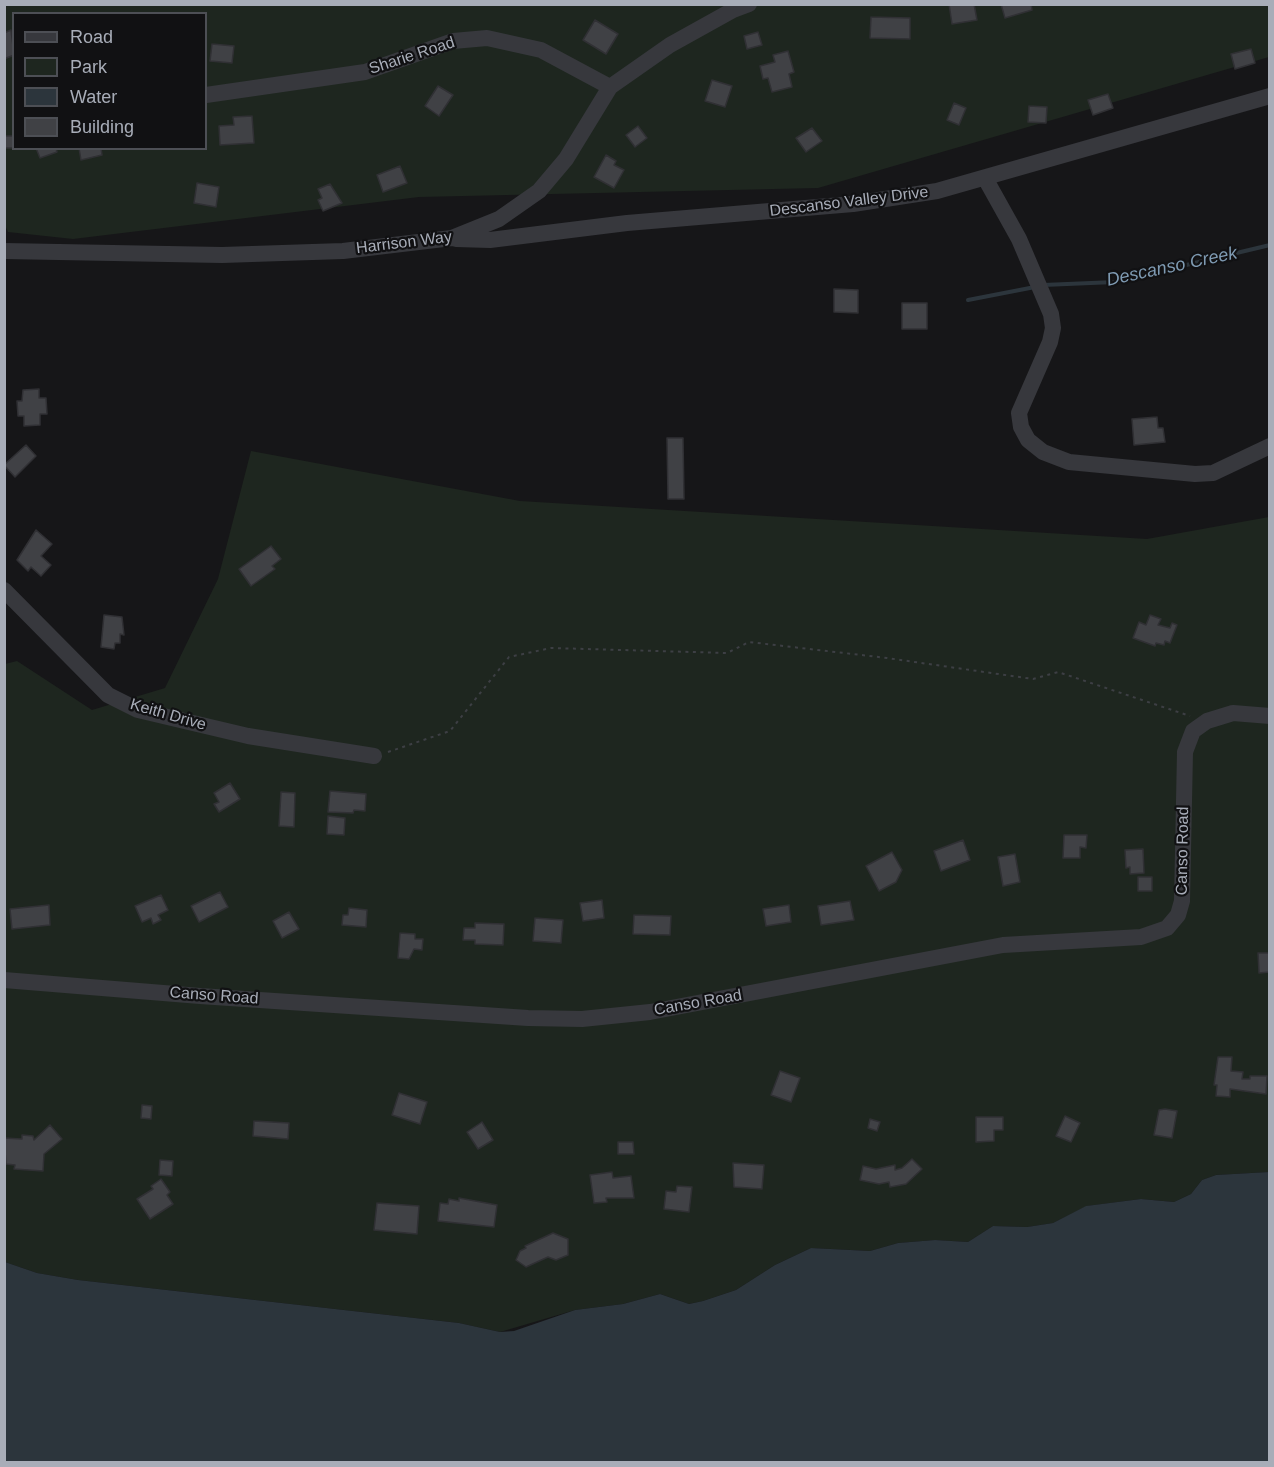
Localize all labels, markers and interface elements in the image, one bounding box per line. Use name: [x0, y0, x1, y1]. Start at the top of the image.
legend: [12, 12, 207, 150]
text: Road: [70, 27, 113, 47]
street label: Sharie Road: [367, 33, 457, 79]
text: Park: [70, 57, 107, 77]
text: Water: [70, 87, 117, 107]
text: Building: [70, 117, 134, 137]
street label: Descanso Valley Drive: [769, 183, 929, 221]
street label: Harrison Way: [355, 228, 453, 258]
water label: Descanso Creek: [1105, 243, 1239, 291]
street label: Keith Drive: [128, 695, 208, 735]
street label: Canso Road: [1173, 806, 1193, 896]
street label: Canso Road: [169, 983, 259, 1009]
street label: Canso Road: [653, 986, 743, 1020]

